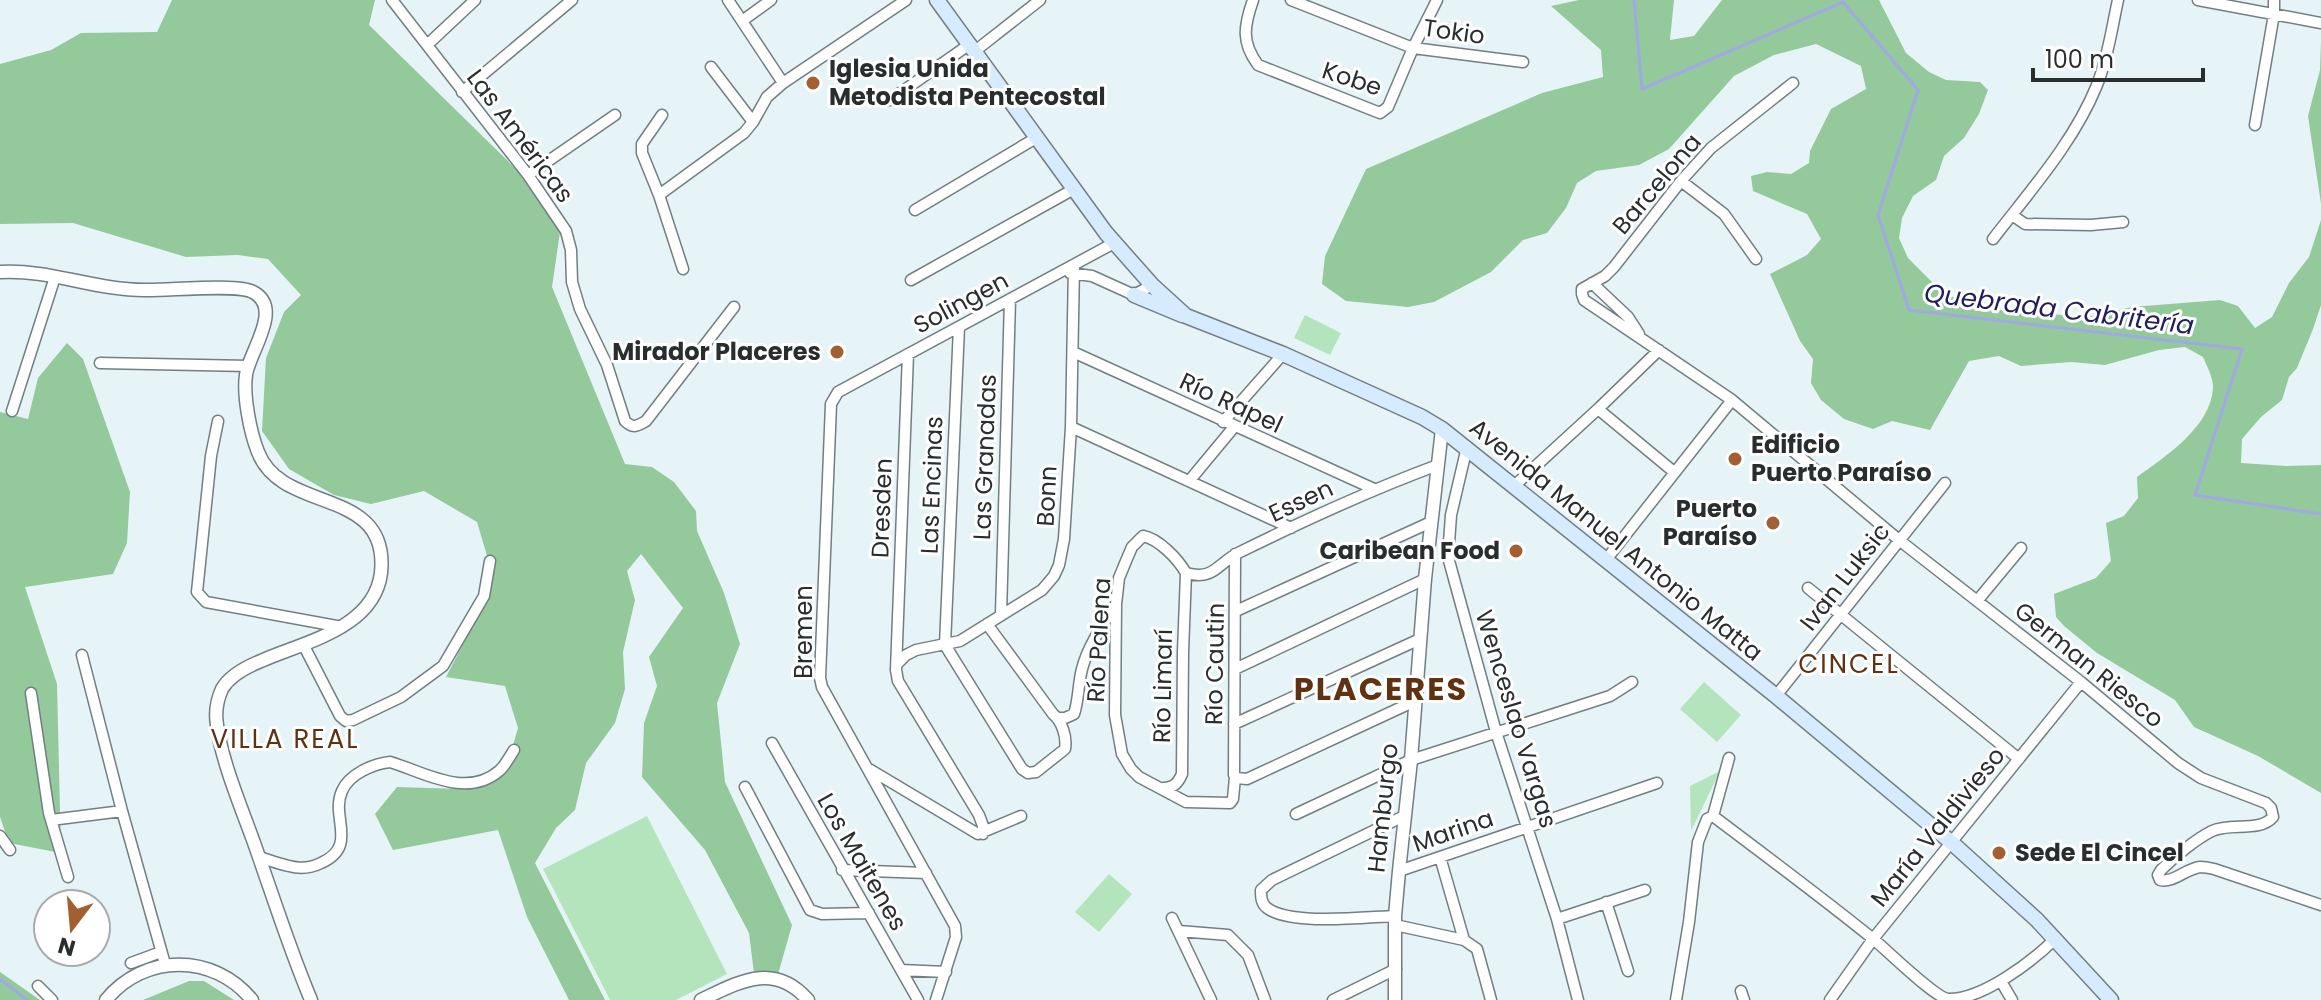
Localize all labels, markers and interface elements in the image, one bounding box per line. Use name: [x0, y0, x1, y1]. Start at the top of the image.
street label: Tokio: [1421, 11, 1487, 52]
scale bar: [2033, 32, 2203, 82]
text: 100 m: [2045, 43, 2114, 76]
place label: Iglesia Unida Metodista Pentecostal: [829, 52, 1106, 113]
street label: Kobe: [1318, 53, 1386, 104]
street label: Las Américas: [459, 62, 582, 209]
marker: Iglesia Unida Metodista Pentecostal: [804, 74, 822, 92]
street label: Barcelona: [1605, 126, 1709, 241]
street label: Solingen: [908, 264, 1014, 341]
water label: Quebrada Cabritería: [1922, 275, 2196, 343]
place label: Mirador Placeres: [612, 335, 821, 368]
marker: Mirador Placeres: [828, 343, 846, 361]
street label: Río Rapel: [1174, 364, 1288, 441]
street label: Las Granadas: [965, 373, 1004, 540]
street label: Avenida Manuel Antonio Matta: [1463, 411, 1770, 668]
street label: Las Encinas: [913, 416, 950, 554]
place label: Edificio Puerto Paraíso: [1751, 428, 1932, 489]
marker: Edificio Puerto Paraíso: [1726, 450, 1744, 468]
street label: Dresden: [863, 458, 900, 558]
street label: Bonn: [1028, 465, 1065, 527]
street label: Essen: [1263, 471, 1338, 530]
place label: Puerto Paraíso: [1663, 492, 1757, 553]
marker: Puerto Paraíso: [1764, 514, 1782, 532]
street label: Ivan Luksic: [1792, 516, 1897, 637]
place label: Caribean Food: [1319, 534, 1500, 567]
marker: Caribean Food: [1507, 542, 1525, 560]
street label: Río Palena: [1079, 577, 1118, 703]
street label: Bremen: [787, 585, 820, 679]
street label: German Riesco: [2008, 594, 2171, 735]
street label: Río Cautin: [1197, 603, 1232, 725]
street label: Wenceslao Vargas: [1468, 606, 1565, 832]
street label: Río Limarí: [1145, 628, 1180, 743]
district label: CINCEL: [1798, 646, 1900, 682]
district label: PLACERES: [1294, 666, 1468, 711]
district label: VILLA REAL: [211, 721, 359, 757]
street label: María Valdivieso: [1863, 740, 2012, 914]
street label: Hamburgo: [1359, 742, 1406, 874]
street label: Los Maitenes: [810, 787, 915, 937]
street label: Marina: [1408, 801, 1498, 860]
place label: Sede El Cincel: [2015, 836, 2184, 869]
marker: Sede El Cincel: [1990, 844, 2008, 862]
north arrow: [32, 888, 112, 968]
text: N: [54, 930, 79, 964]

